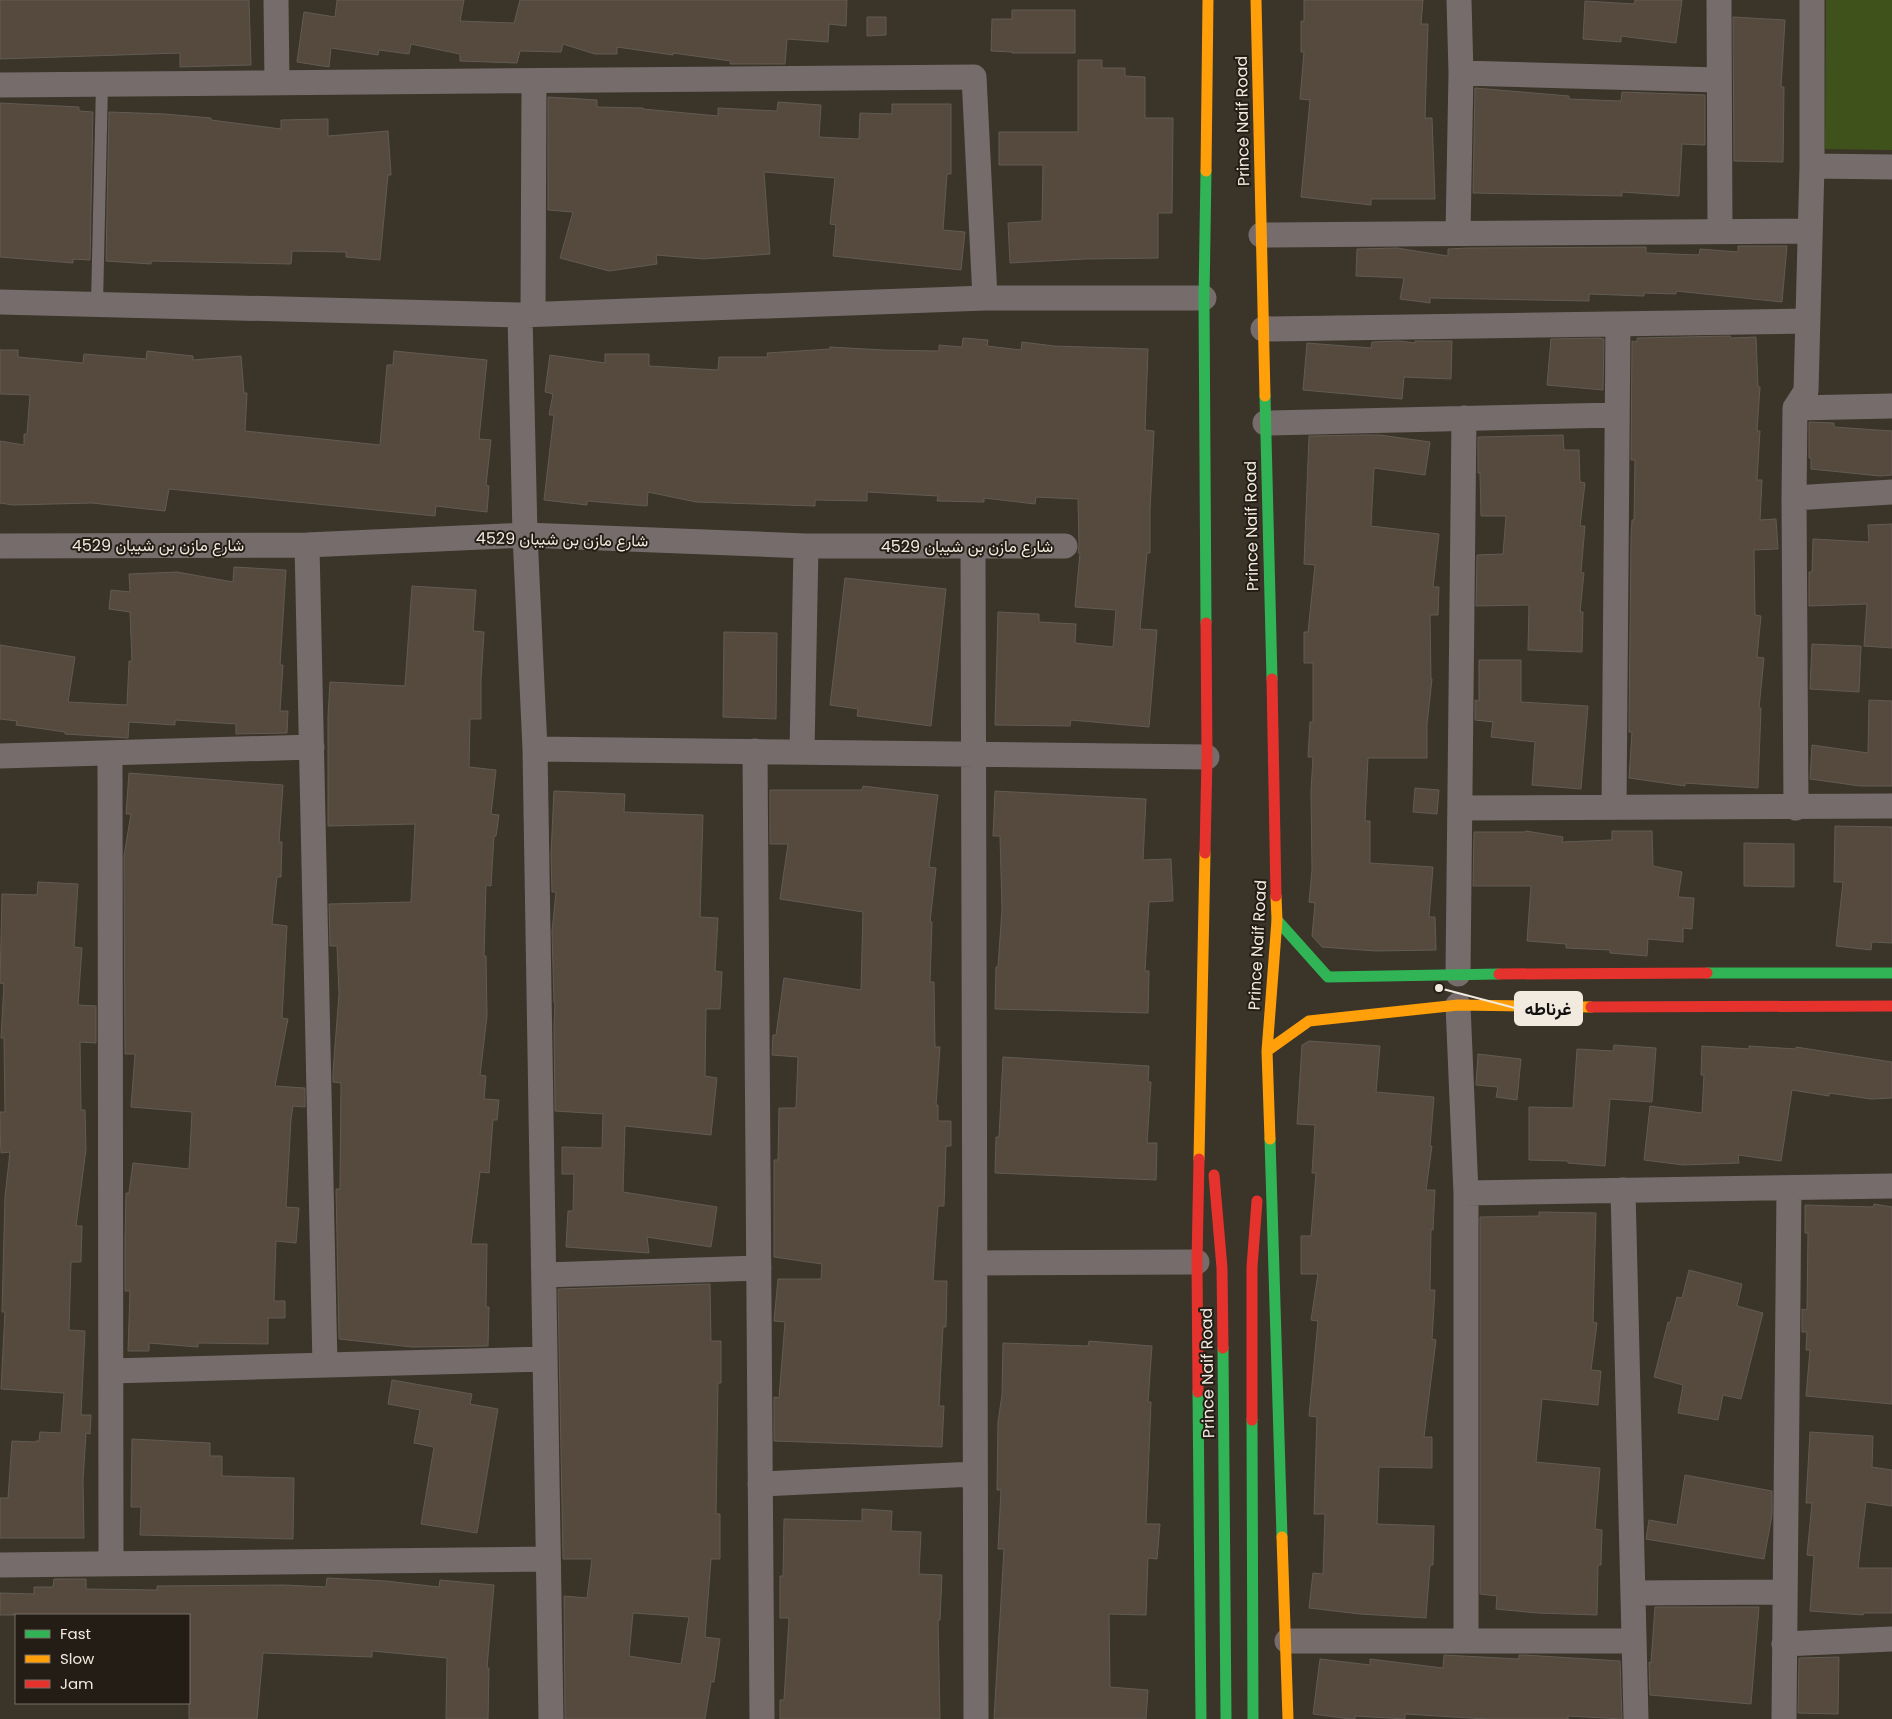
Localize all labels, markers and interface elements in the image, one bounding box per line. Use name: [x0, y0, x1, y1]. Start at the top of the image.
street label: Prince Naif Road: [1230, 56, 1255, 186]
street label: Prince Naif Road: [1239, 461, 1264, 591]
street label: شارع مازن بن شيبان 4529: [476, 526, 648, 553]
street label: شارع مازن بن شيبان 4529: [72, 534, 244, 557]
street label: شارع مازن بن شيبان 4529: [881, 535, 1053, 558]
street label: Prince Naif Road: [1243, 879, 1272, 1011]
callout: غرناطه: [1515, 992, 1582, 1025]
text: غرناطه: [1524, 996, 1572, 1021]
street label: Prince Naif Road: [1195, 1308, 1220, 1438]
legend: [15, 1614, 190, 1704]
text: Fast: [60, 1623, 91, 1644]
text: Slow: [60, 1648, 95, 1669]
text: Jam: [60, 1673, 94, 1694]

